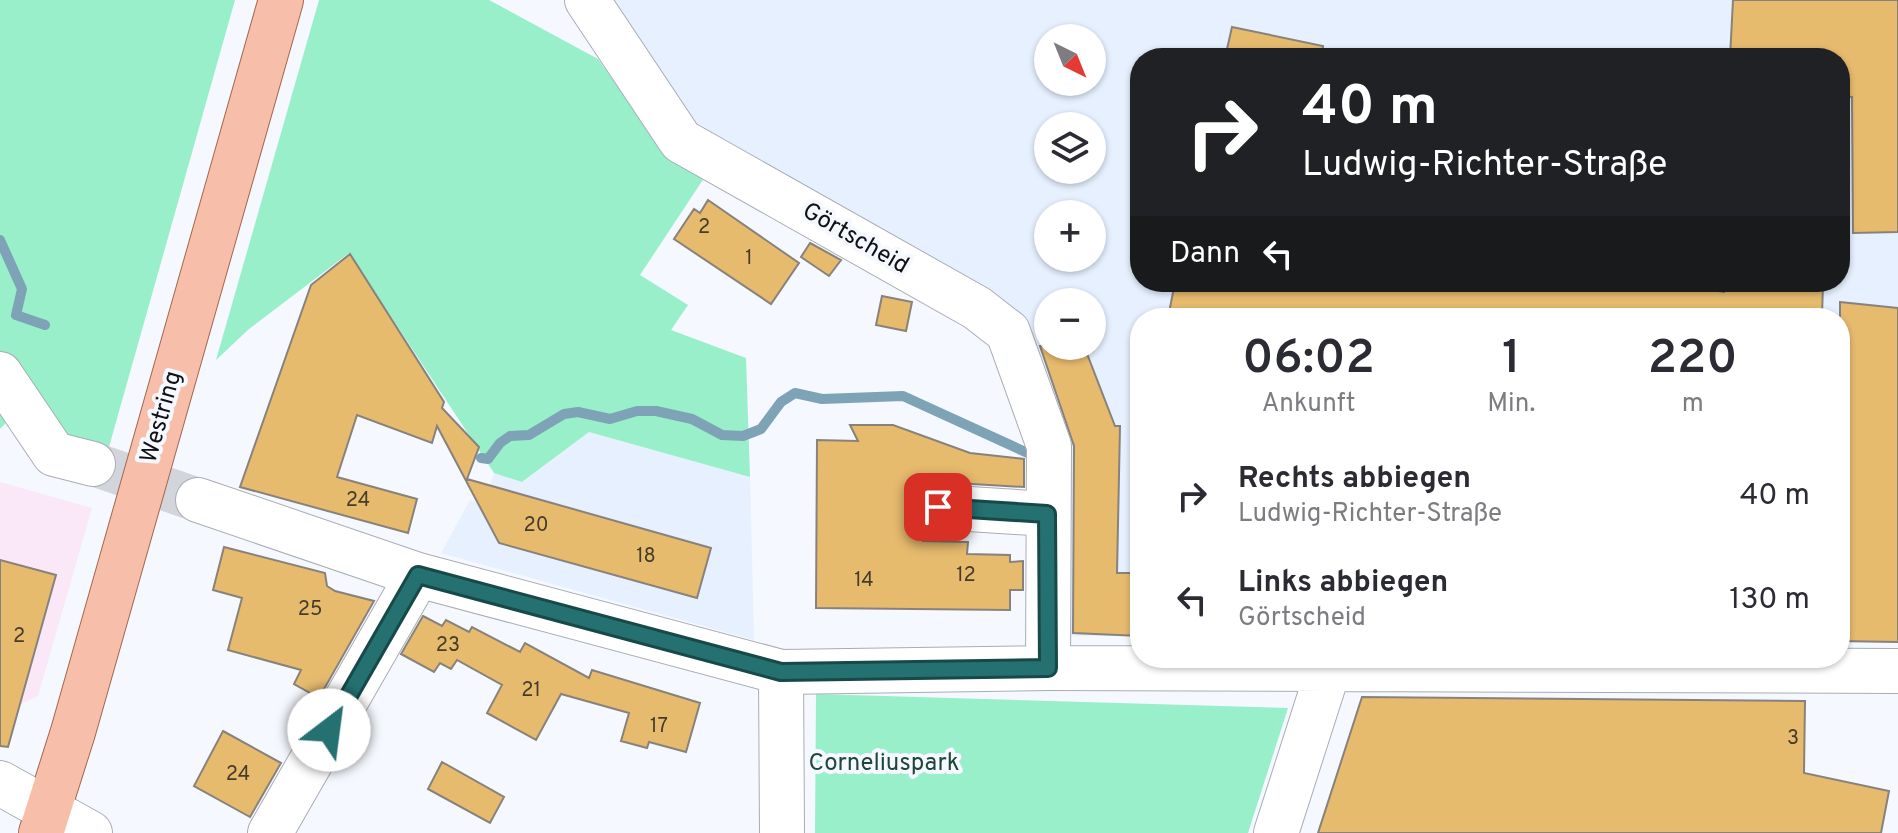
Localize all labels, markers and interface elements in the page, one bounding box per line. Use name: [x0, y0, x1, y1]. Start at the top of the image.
north arrow: [1034, 24, 1106, 96]
map controls: [1034, 24, 1106, 360]
text: 40 m: [1302, 74, 1438, 144]
icon: right: [1170, 80, 1274, 184]
button: layers: [1034, 112, 1106, 184]
text: Ludwig-Richter-Straße: [1302, 143, 1667, 189]
street label: Görtscheid: [796, 196, 914, 282]
button: +: [1034, 200, 1106, 272]
house number: 2: [698, 215, 710, 241]
icon: left: [1256, 232, 1300, 276]
text: Dann: [1170, 236, 1240, 273]
house number: 1: [745, 246, 753, 272]
button: −: [1034, 288, 1106, 360]
text: 06:02: [1242, 330, 1375, 390]
text: 1: [1502, 330, 1521, 390]
text: 220: [1648, 330, 1738, 390]
street label: Westring: [135, 368, 189, 466]
text: Ankunft: [1262, 388, 1356, 421]
text: Min.: [1487, 388, 1535, 421]
text: m: [1682, 388, 1704, 421]
text: Rechts abbiegen: [1238, 461, 1471, 498]
pin: [904, 473, 972, 541]
icon: right: [1170, 474, 1214, 518]
text: 40 m: [1740, 478, 1810, 515]
icon: arrive: [916, 485, 960, 529]
house number: 24: [346, 488, 370, 514]
text: Ludwig-Richter-Straße: [1238, 498, 1502, 531]
house number: 20: [523, 513, 549, 539]
house number: 18: [636, 544, 656, 570]
house number: 12: [956, 563, 976, 589]
text: Links abbiegen: [1238, 565, 1448, 602]
house number: 14: [854, 568, 874, 594]
icon: left: [1170, 578, 1214, 622]
text: 130 m: [1729, 582, 1810, 619]
house number: 25: [298, 597, 322, 623]
text: Görtscheid: [1238, 602, 1366, 635]
house number: 2: [13, 624, 25, 650]
house number: 23: [436, 633, 460, 659]
house number: 21: [521, 678, 541, 704]
position arrow: [287, 688, 371, 772]
house number: 17: [650, 714, 668, 740]
house number: 3: [1787, 726, 1799, 752]
park label: Corneliuspark: [809, 749, 959, 779]
house number: 24: [226, 762, 250, 788]

